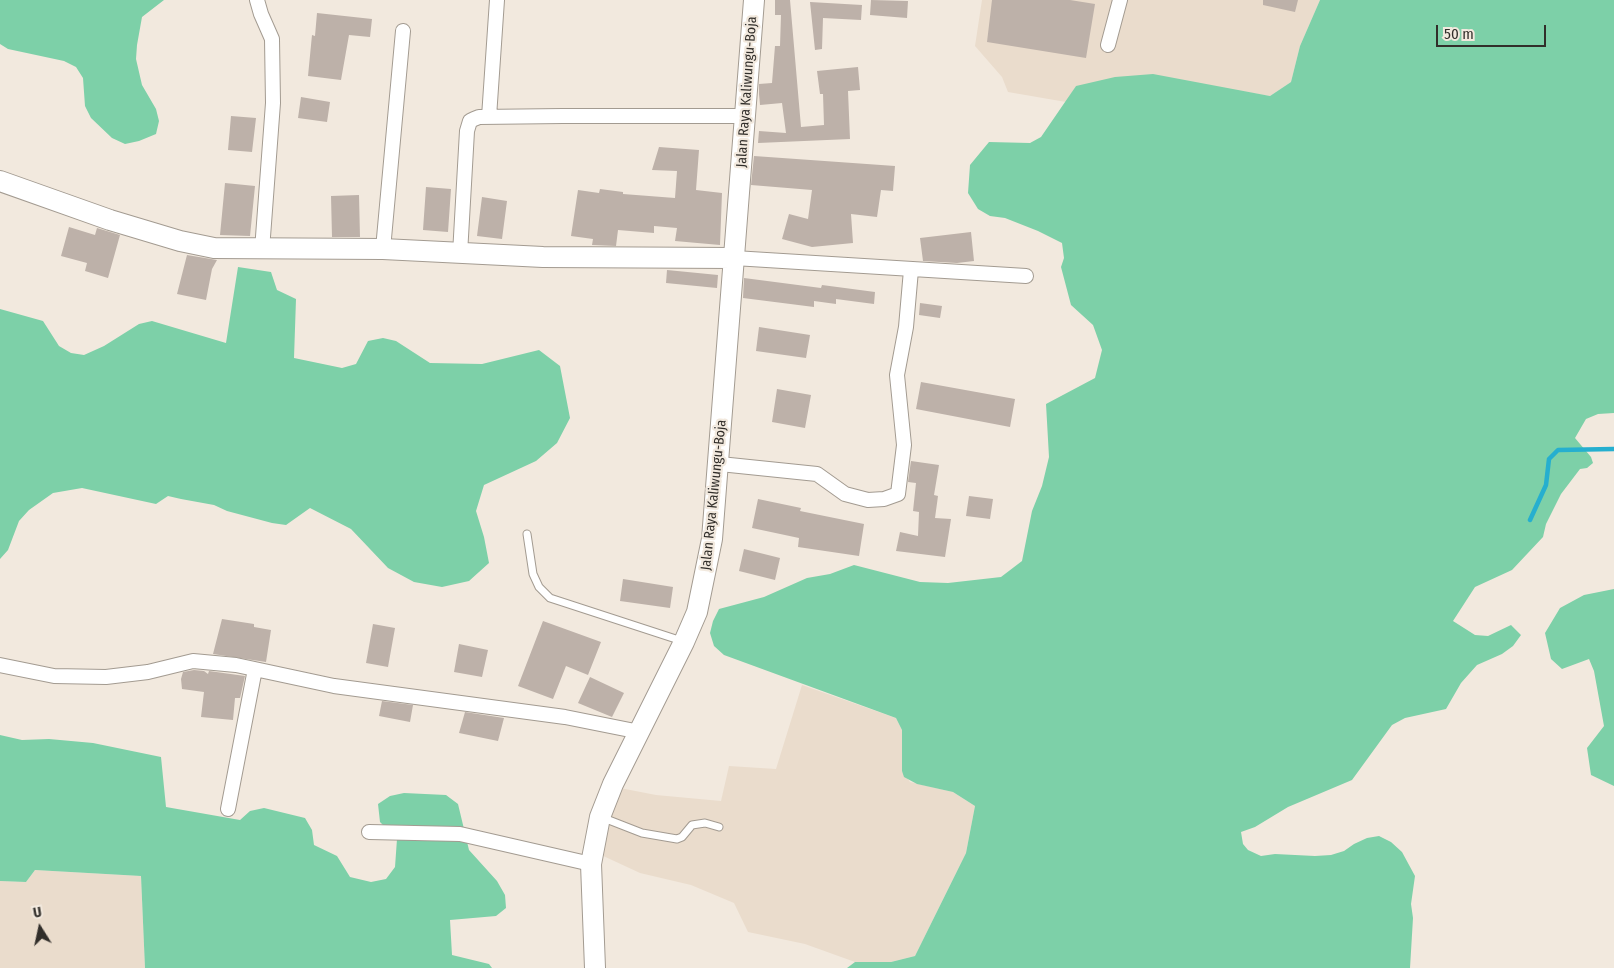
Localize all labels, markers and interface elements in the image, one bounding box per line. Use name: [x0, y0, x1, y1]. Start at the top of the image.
scale bar: [1439, 15, 1549, 47]
street label: Jalan Raya Kaliwungu-Boja: [733, 16, 761, 168]
text: 50 m: [1444, 25, 1474, 43]
street label: Jalan Raya Kaliwungu-Boja: [698, 419, 730, 571]
north arrow: [15, 903, 65, 953]
text: U: [32, 904, 43, 922]

